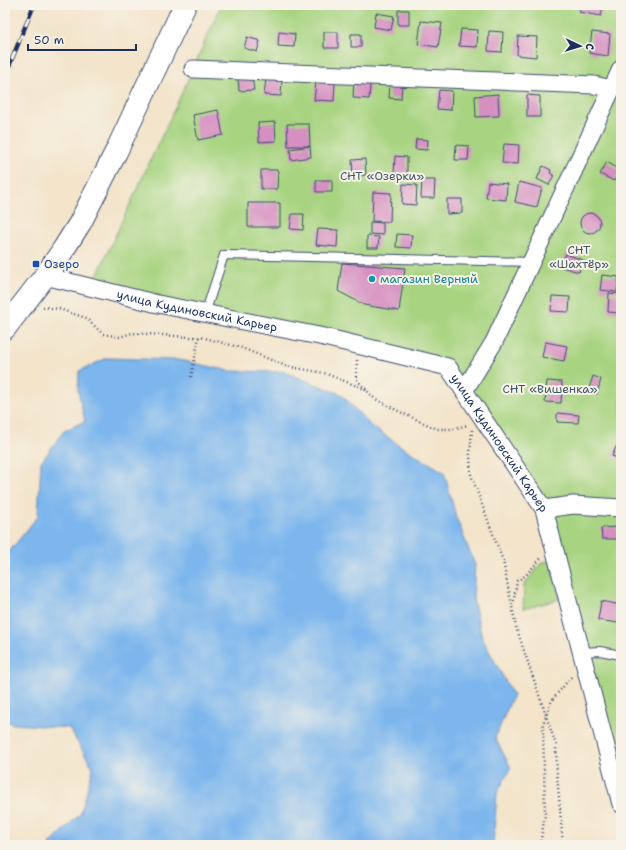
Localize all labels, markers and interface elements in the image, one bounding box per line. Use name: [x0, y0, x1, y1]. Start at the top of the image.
scale bar: [28, 26, 136, 52]
north arrow: [560, 26, 600, 66]
text: 50 m: [34, 32, 64, 48]
text: С: [582, 43, 597, 51]
park label: СНТ «Озерки»: [340, 168, 424, 184]
park label: СНТ «Шахтёр»: [549, 242, 609, 272]
place label: Озеро: [44, 256, 79, 272]
marker: Озеро: [31, 259, 41, 269]
place label: магазин Верный: [380, 271, 478, 287]
marker: магазин Верный: [367, 274, 377, 284]
street label: улица Кудиновский Карьер: [115, 286, 279, 336]
street label: улица Кудиновский Карьер: [447, 371, 552, 515]
park label: СНТ «Вишенка»: [503, 381, 598, 397]

